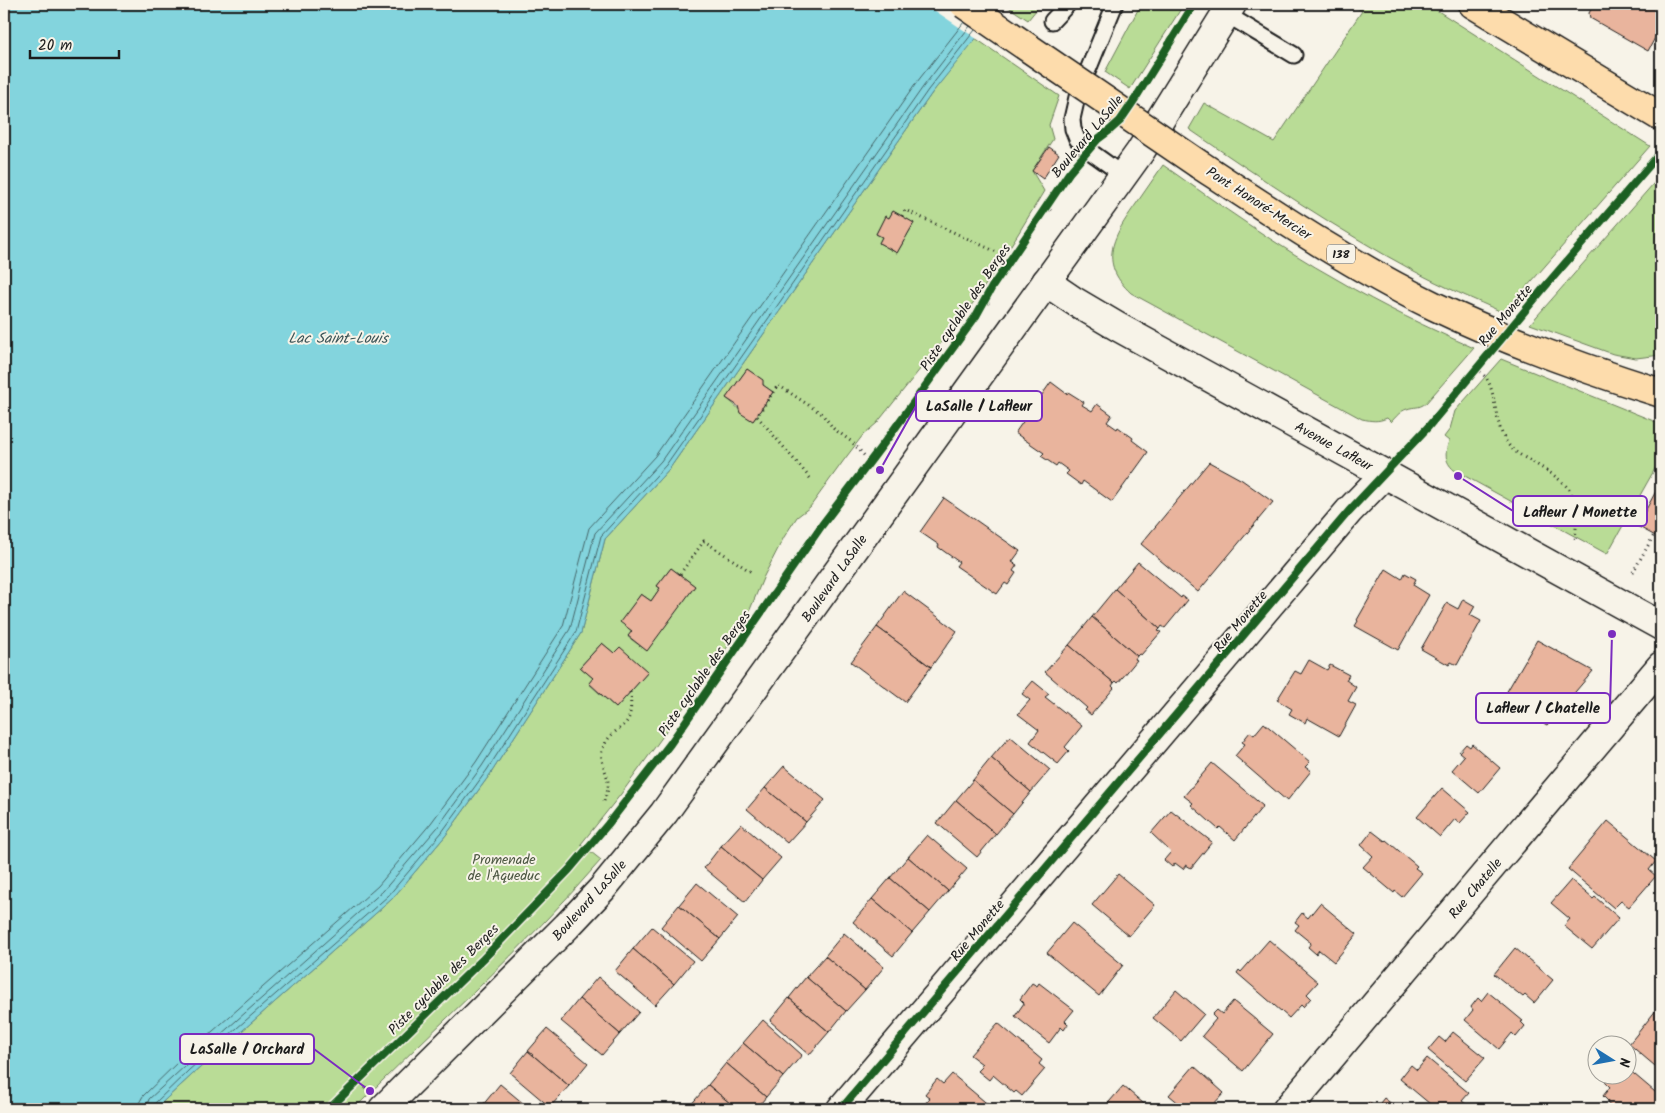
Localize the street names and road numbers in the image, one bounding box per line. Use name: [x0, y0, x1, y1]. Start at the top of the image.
street label: Boulevard LaSalle: [1046, 90, 1130, 183]
street label: Pont Honoré-Mercier: [1201, 161, 1317, 247]
street label: Piste cyclable des Berges: [915, 239, 1017, 376]
road number: 138: [1327, 244, 1355, 264]
street label: Rue Monette: [1473, 279, 1539, 351]
street label: Avenue Lafleur: [1290, 416, 1378, 478]
street label: Boulevard LaSalle: [796, 530, 874, 627]
street label: Rue Monette: [1208, 585, 1274, 657]
street label: Piste cyclable des Berges: [653, 606, 757, 741]
street label: Rue Chatelle: [1444, 853, 1508, 924]
street label: Boulevard LaSalle: [547, 855, 633, 946]
street label: Rue Monette: [945, 894, 1011, 966]
street label: Piste cyclable des Berges: [383, 919, 504, 1040]

